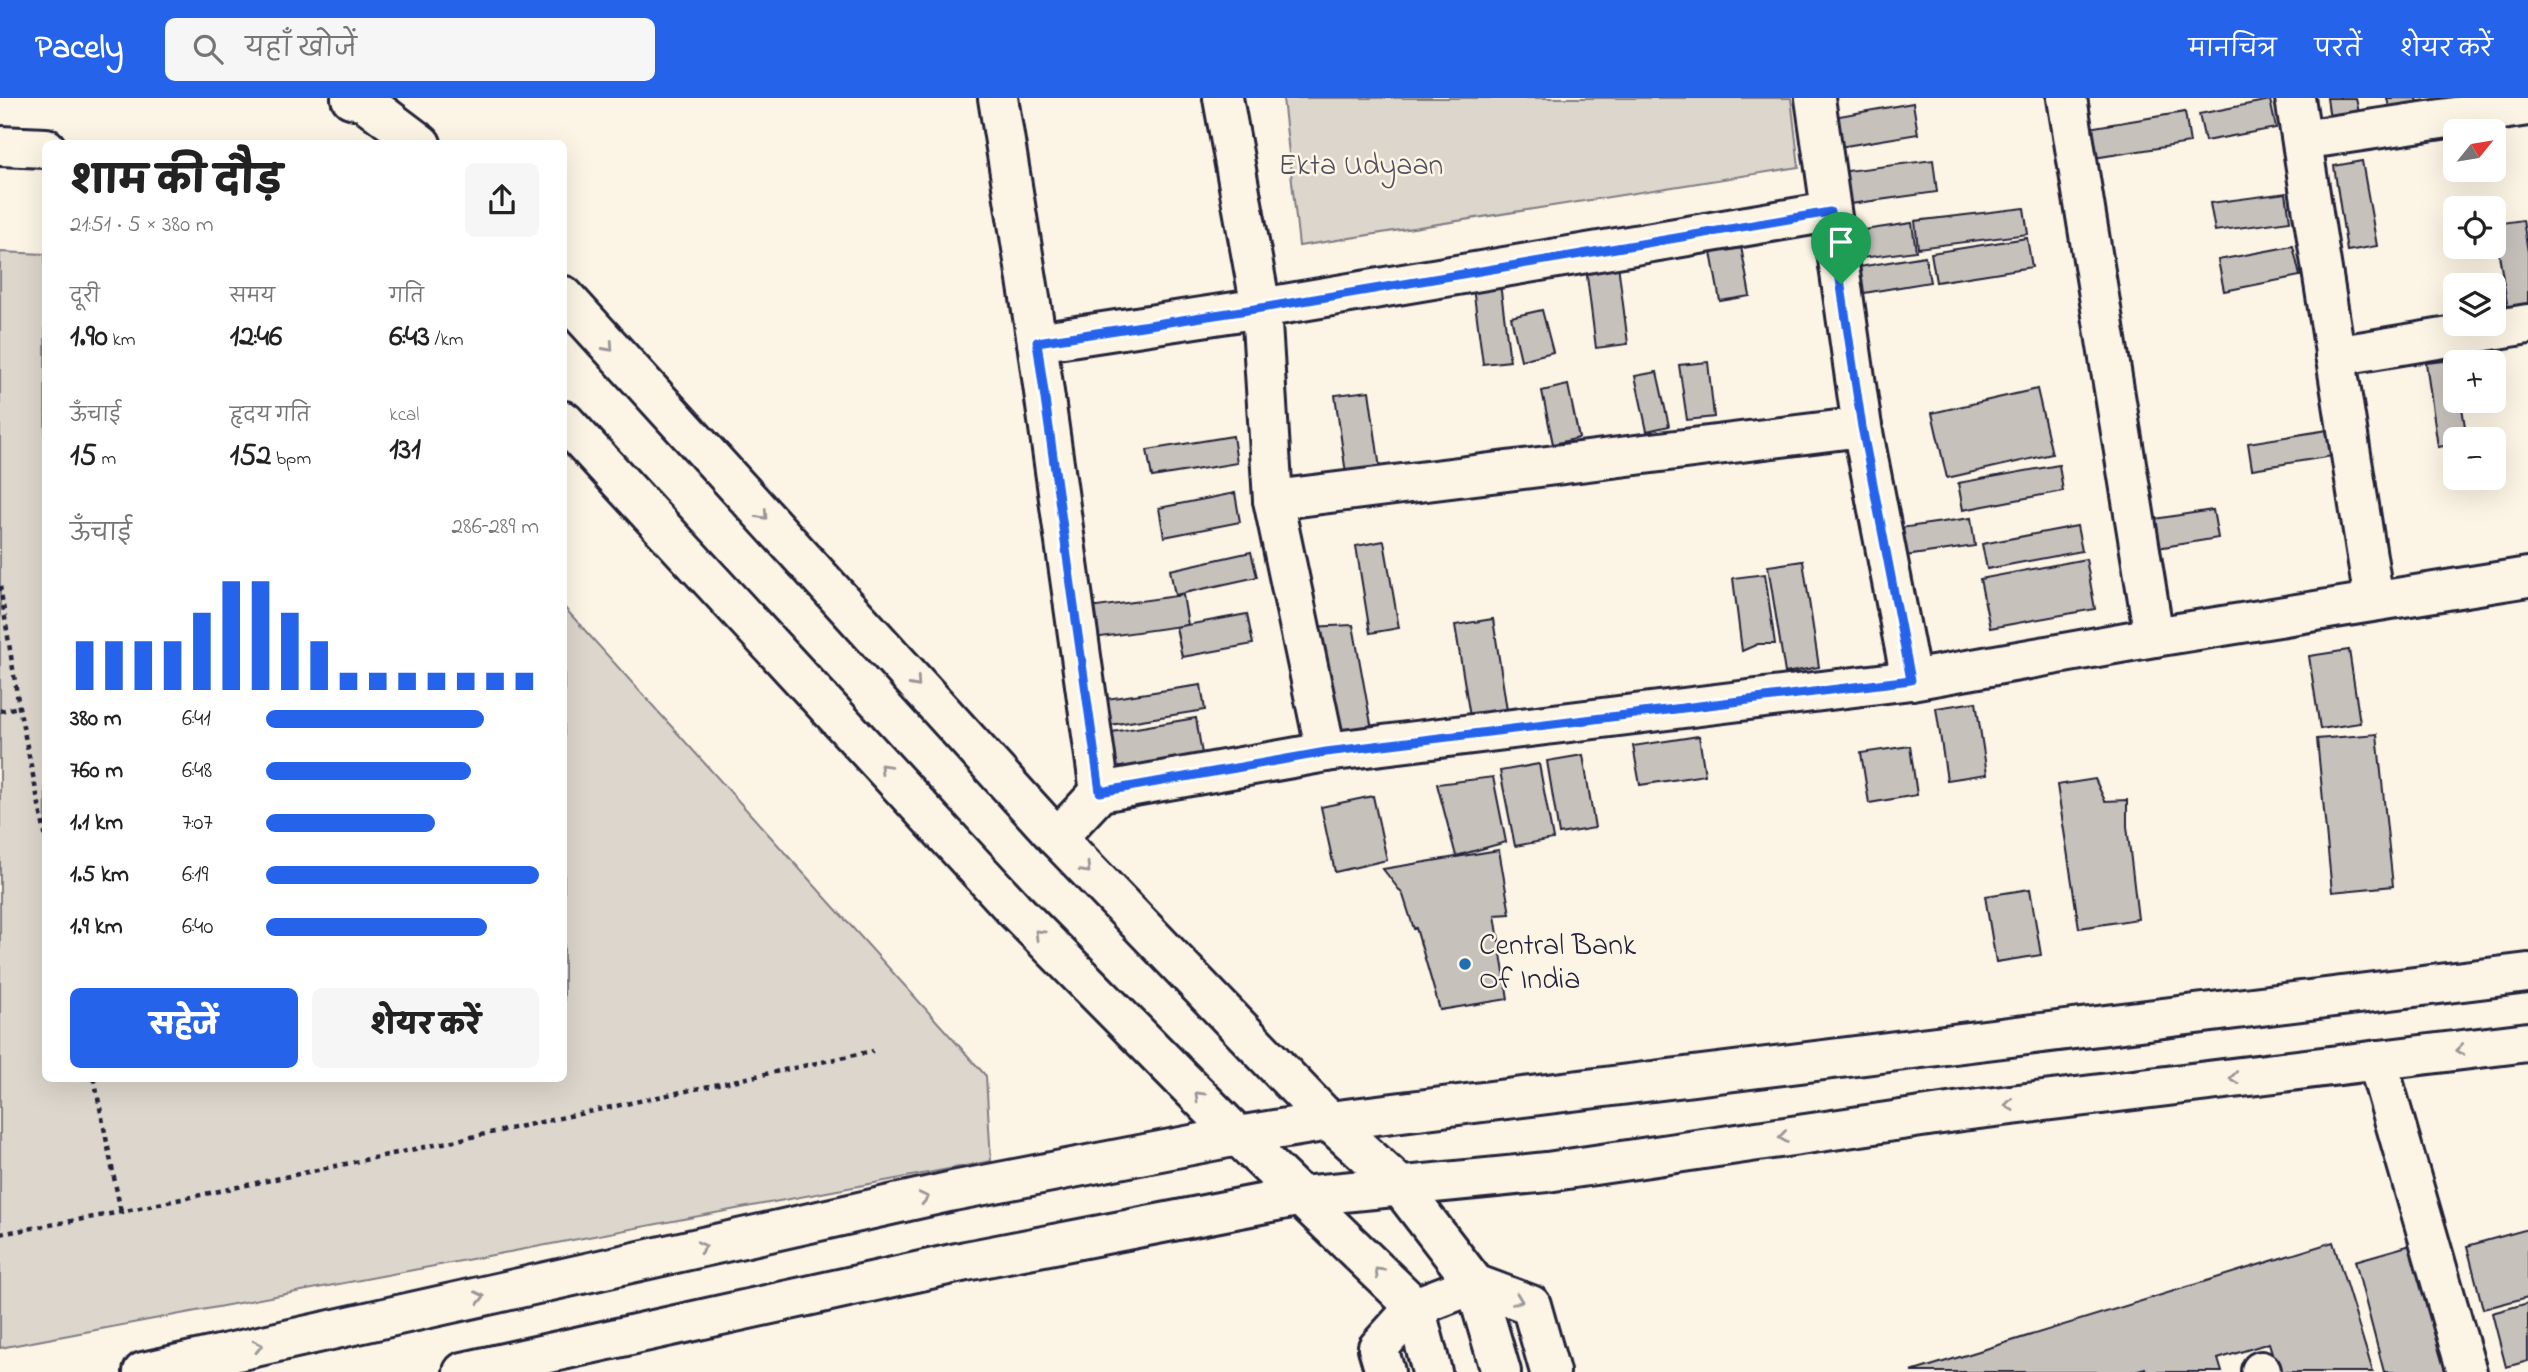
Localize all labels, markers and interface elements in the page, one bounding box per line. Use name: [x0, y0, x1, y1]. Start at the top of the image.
search box: [165, 18, 655, 81]
text: Pacely: [35, 25, 123, 73]
icon: search: [189, 30, 227, 68]
text: यहाँ खोजें: [245, 31, 357, 69]
text: मानचित्र: [2189, 33, 2277, 68]
text: परतें: [2315, 33, 2362, 68]
text: शेयर करें: [2400, 33, 2493, 68]
north arrow: [2443, 119, 2506, 182]
map controls: [2443, 119, 2506, 490]
park label: Ekta Udyaan: [1279, 145, 1443, 189]
text: शाम की दौड़: [70, 155, 282, 211]
button: share: [465, 163, 539, 237]
button: locate: [2443, 196, 2506, 259]
text: 21:51 · 5 × 380 m: [70, 209, 214, 242]
pin: [1811, 212, 1871, 284]
icon: arrive: [1822, 223, 1860, 261]
button: layers: [2443, 273, 2506, 336]
text: दूरी: [70, 284, 100, 311]
text: समय: [230, 284, 275, 311]
text: गति: [389, 284, 424, 311]
text: 1.90: [70, 316, 108, 360]
text: 12:46: [230, 316, 282, 360]
text: 6:43: [389, 316, 430, 360]
text: km: [108, 327, 135, 354]
text: /km: [430, 327, 464, 354]
one-way arrow: [601, 339, 614, 352]
button: +: [2443, 350, 2506, 413]
text: kcal: [389, 402, 420, 429]
text: ऊँचाई: [70, 403, 121, 430]
text: हृदय गति: [230, 403, 310, 430]
button: −: [2443, 427, 2506, 490]
text: 131: [389, 429, 421, 473]
text: 15: [70, 435, 97, 479]
text: 152: [230, 435, 271, 479]
text: m: [97, 446, 116, 473]
text: bpm: [271, 446, 311, 473]
one-way arrow: [754, 507, 767, 520]
text: 286–289 m: [452, 511, 539, 544]
text: ऊँचाई: [70, 518, 132, 551]
one-way arrow: [908, 675, 920, 688]
text: 380 m: [70, 703, 122, 736]
text: 6:41: [182, 703, 211, 736]
text: 760 m: [70, 755, 123, 788]
text: 6:48: [182, 755, 212, 788]
one-way arrow: [880, 763, 892, 776]
text: 1.1 km: [70, 807, 123, 840]
text: 7:07: [182, 807, 213, 840]
text: 1.5 km: [70, 859, 129, 892]
text: 6:19: [182, 859, 208, 892]
one-way arrow: [1078, 861, 1091, 874]
text: 1.9 km: [70, 911, 123, 944]
text: 6:40: [182, 911, 214, 944]
place label: Central Bank Of India: [1479, 925, 1637, 1003]
one-way arrow: [1035, 930, 1047, 942]
marker: Central Bank Of India: [1457, 956, 1473, 972]
button: सहेजें: [70, 988, 298, 1068]
button: शेयर करें: [312, 988, 539, 1068]
one-way arrow: [2454, 1043, 2466, 1058]
one-way arrow: [2229, 1070, 2240, 1085]
one-way arrow: [1195, 1092, 1207, 1104]
one-way arrow: [2003, 1098, 2014, 1113]
one-way arrow: [1777, 1129, 1789, 1144]
one-way arrow: [918, 1191, 930, 1206]
one-way arrow: [696, 1241, 708, 1256]
one-way arrow: [1375, 1267, 1388, 1280]
one-way arrow: [474, 1291, 486, 1305]
one-way arrow: [1511, 1292, 1524, 1306]
one-way arrow: [252, 1340, 264, 1355]

